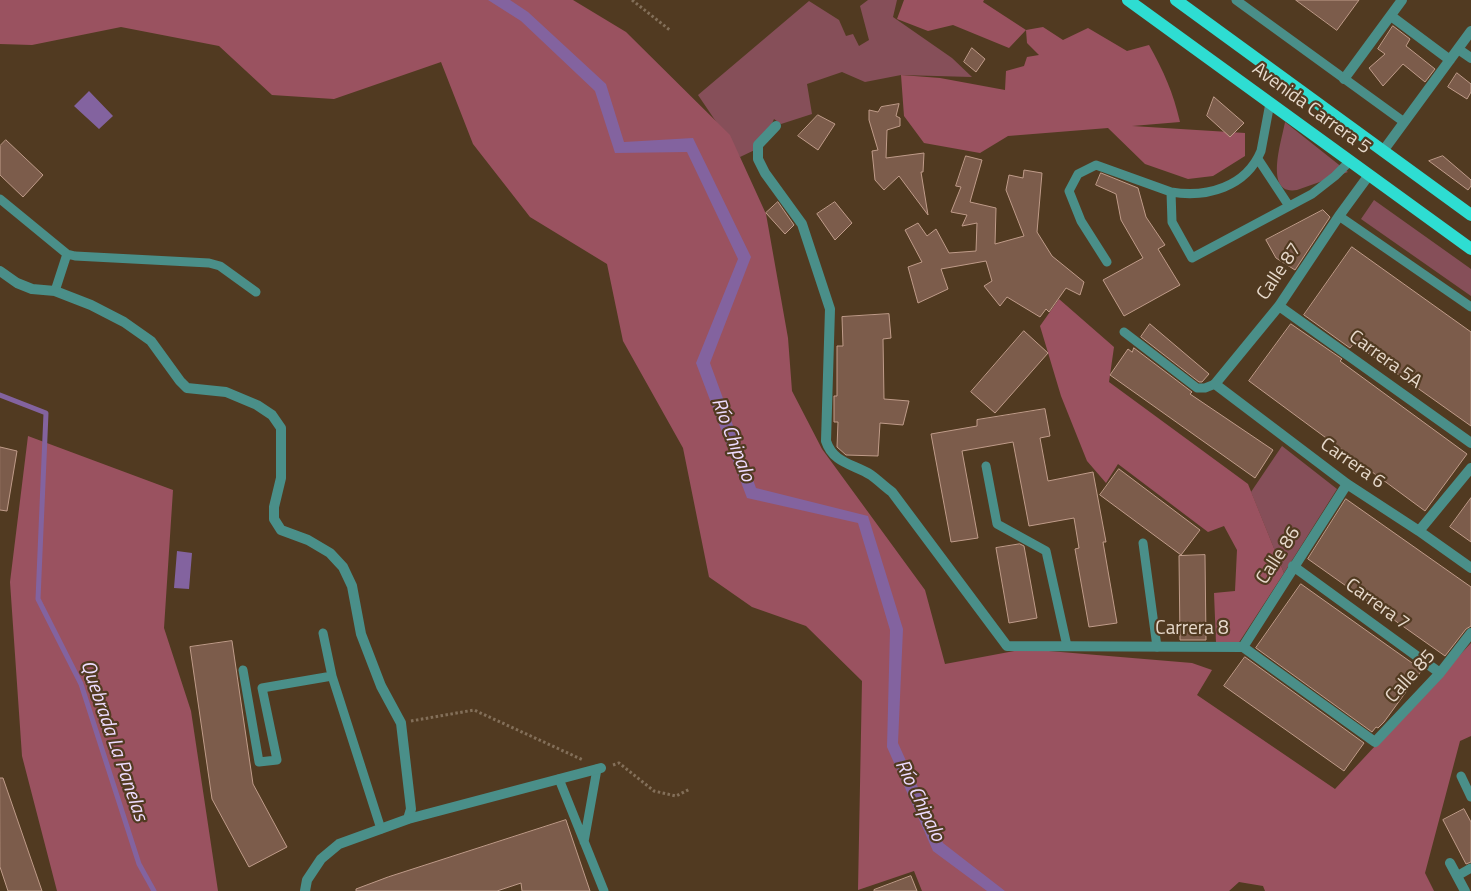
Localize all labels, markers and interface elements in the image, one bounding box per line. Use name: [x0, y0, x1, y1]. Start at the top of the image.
street label: Avenida Carrera 5: [1247, 58, 1375, 160]
street label: Calle 87: [1253, 239, 1307, 305]
street label: Carrera 5A: [1344, 326, 1426, 394]
water label: Río Chipalo: [705, 395, 759, 485]
street label: Carrera 6: [1315, 434, 1389, 494]
street label: Calle 86: [1252, 523, 1306, 589]
street label: Carrera 7: [1341, 574, 1413, 636]
street label: Carrera 8: [1155, 618, 1229, 640]
street label: Calle 85: [1381, 646, 1441, 708]
water label: Quebrada La Panelas: [74, 658, 152, 824]
water label: Río Chipalo: [889, 756, 949, 846]

